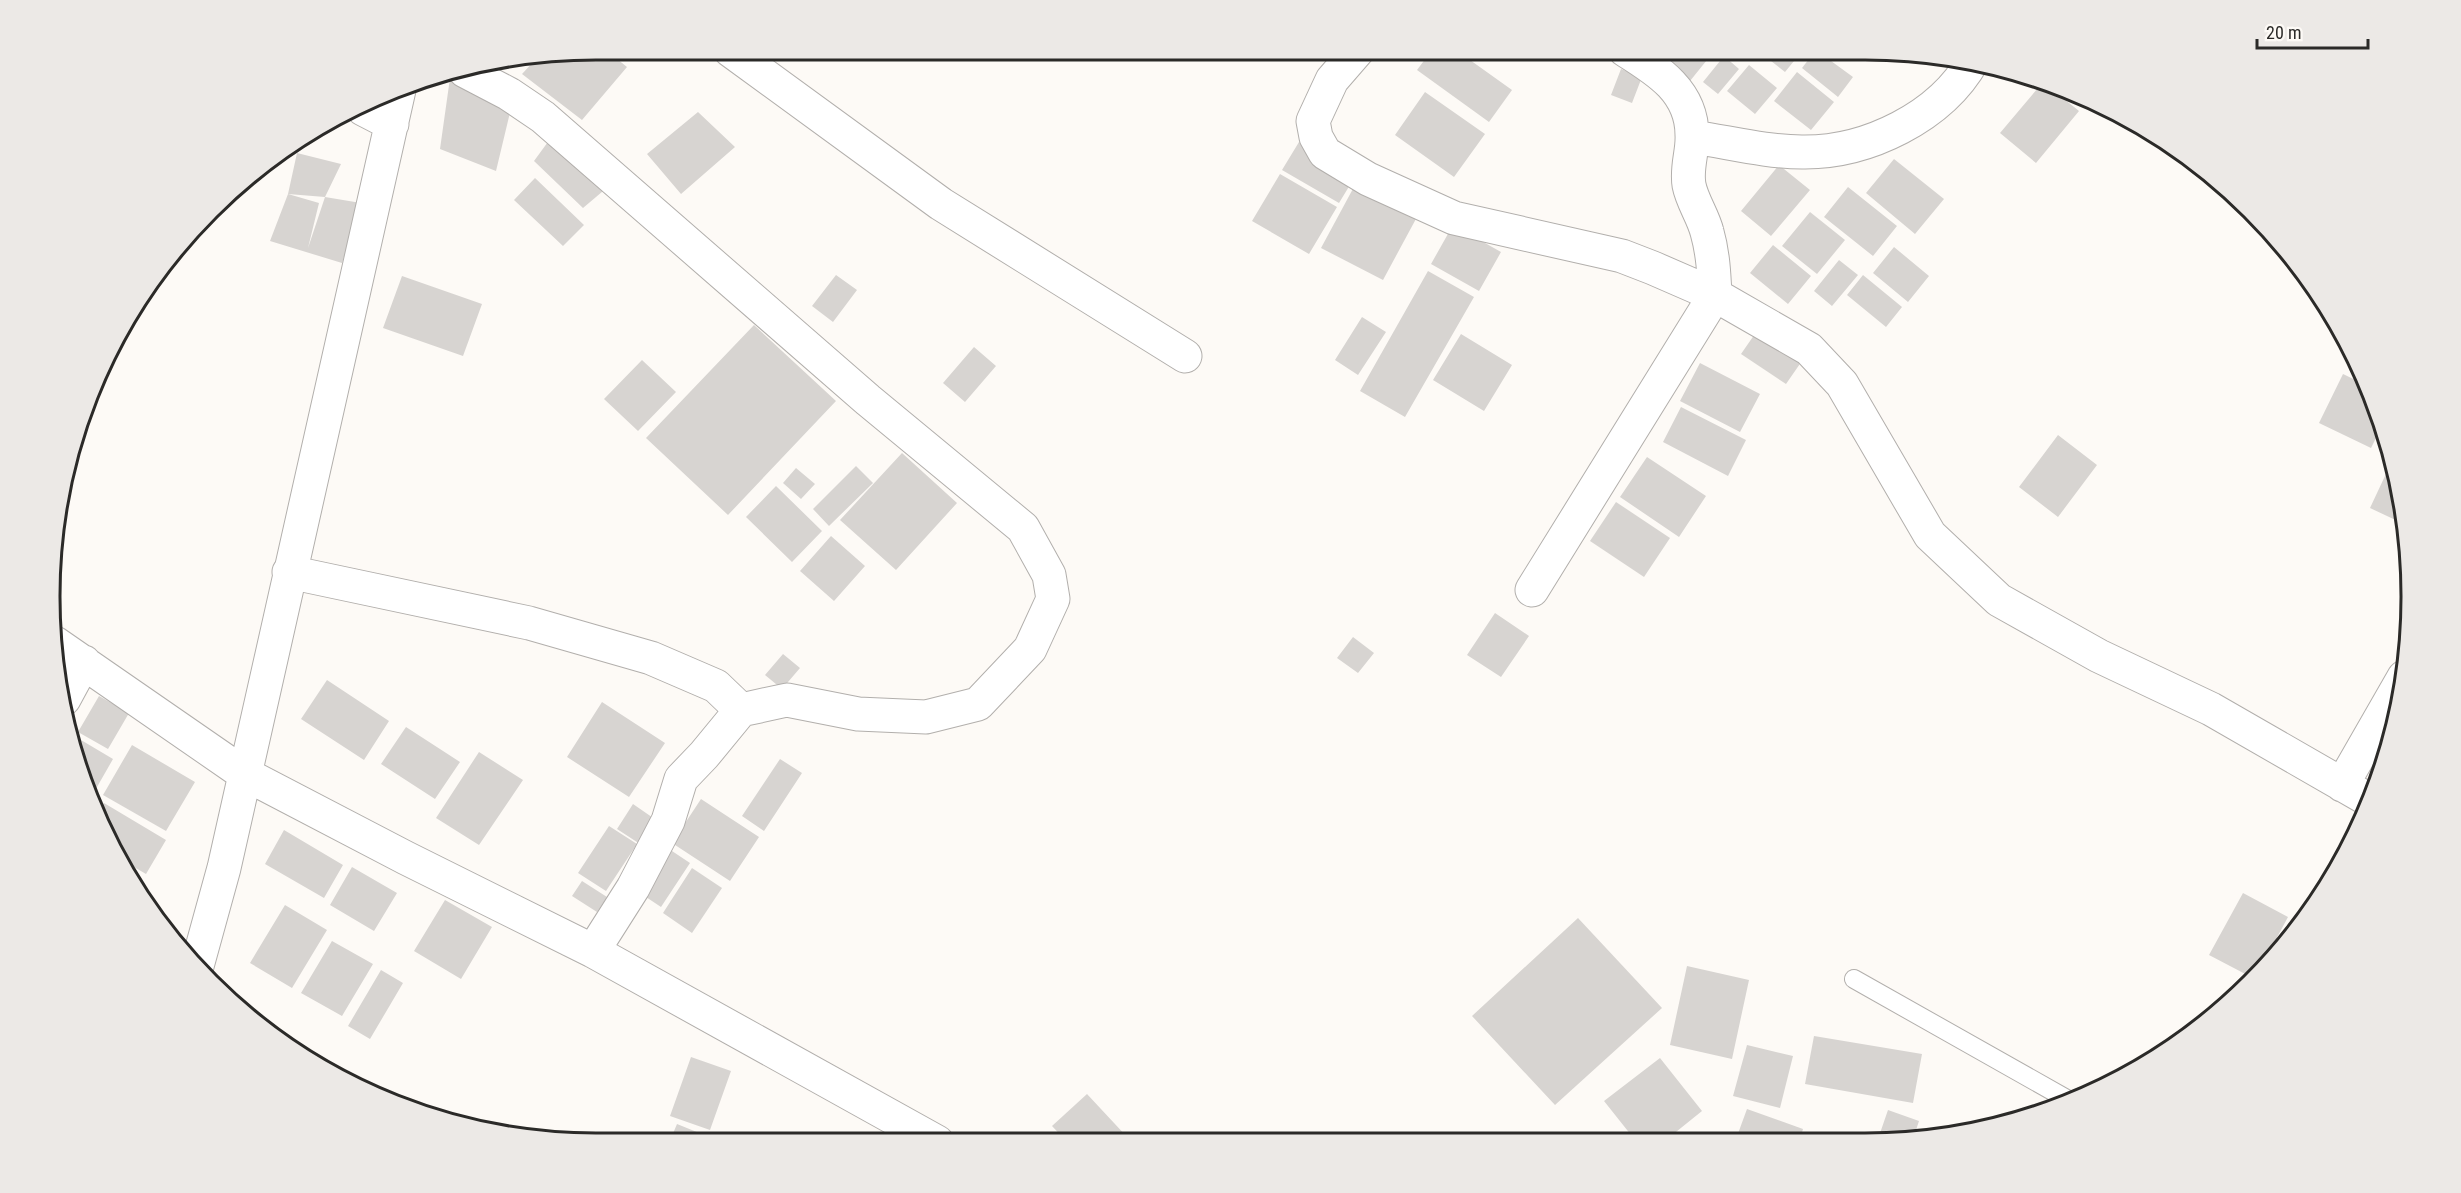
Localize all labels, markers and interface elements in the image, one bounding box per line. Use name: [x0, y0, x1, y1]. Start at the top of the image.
scale bar: [2257, 12, 2368, 50]
text: 20 m: [2266, 22, 2301, 43]

